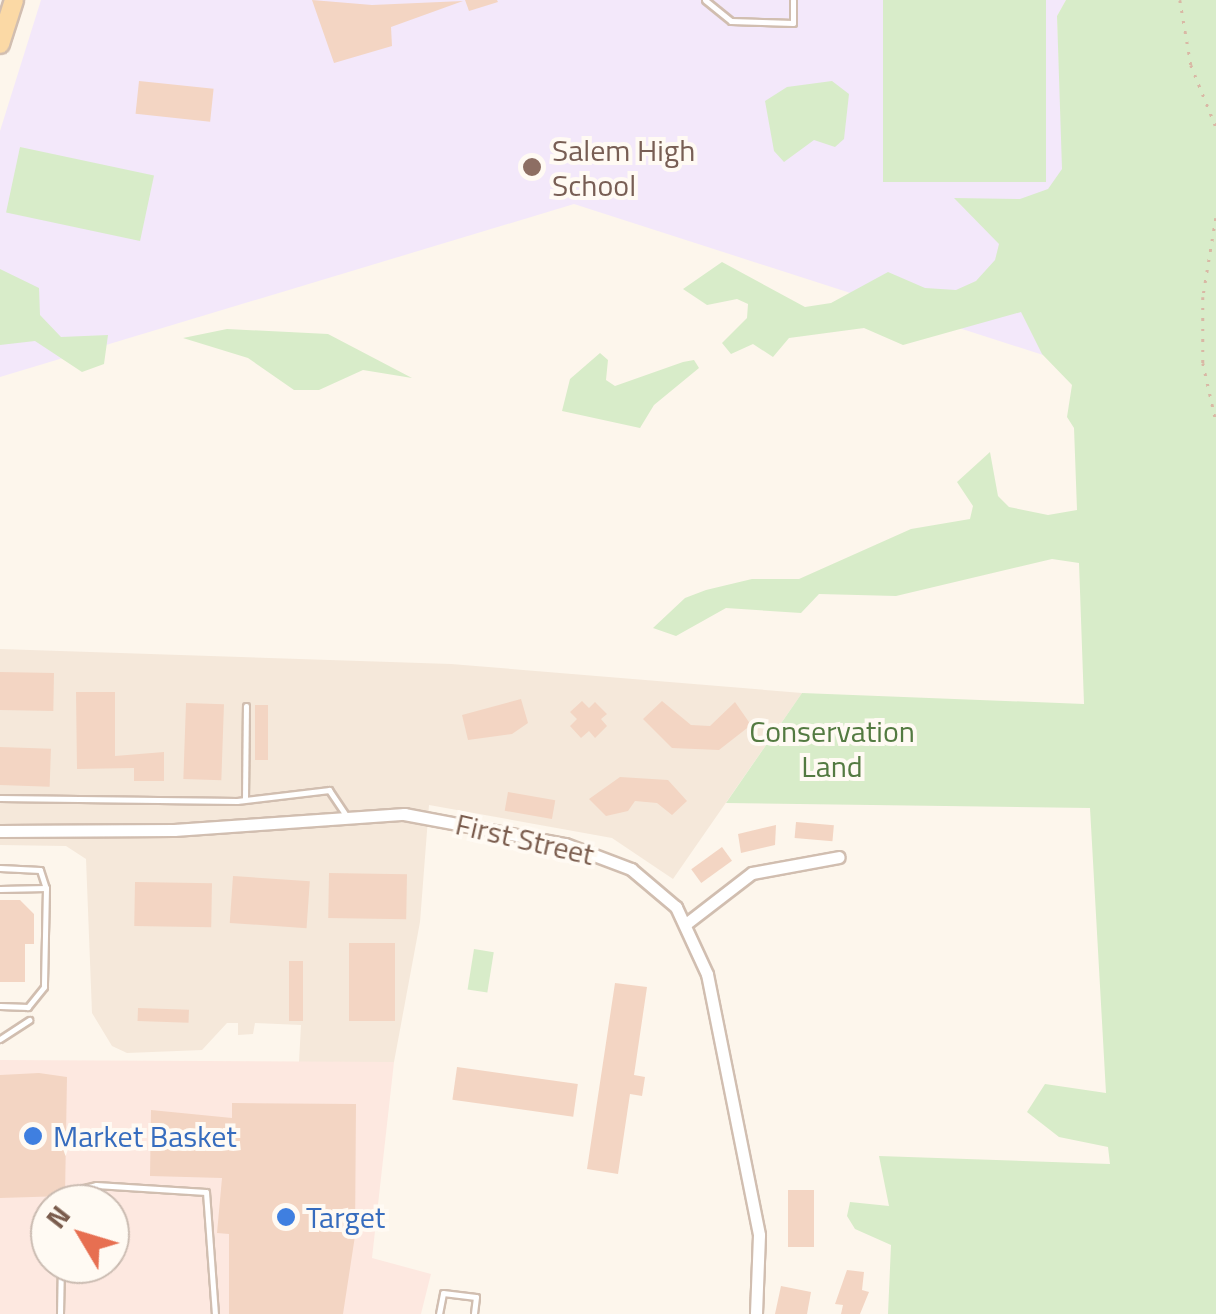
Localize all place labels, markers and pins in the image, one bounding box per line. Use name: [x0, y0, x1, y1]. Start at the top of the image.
place label: Salem High School: [552, 132, 695, 202]
marker: Salem High School: [521, 156, 543, 178]
place label: Market Basket: [53, 1118, 237, 1154]
marker: Market Basket: [22, 1125, 44, 1147]
place label: Target: [306, 1199, 385, 1235]
marker: Target: [275, 1206, 297, 1228]

